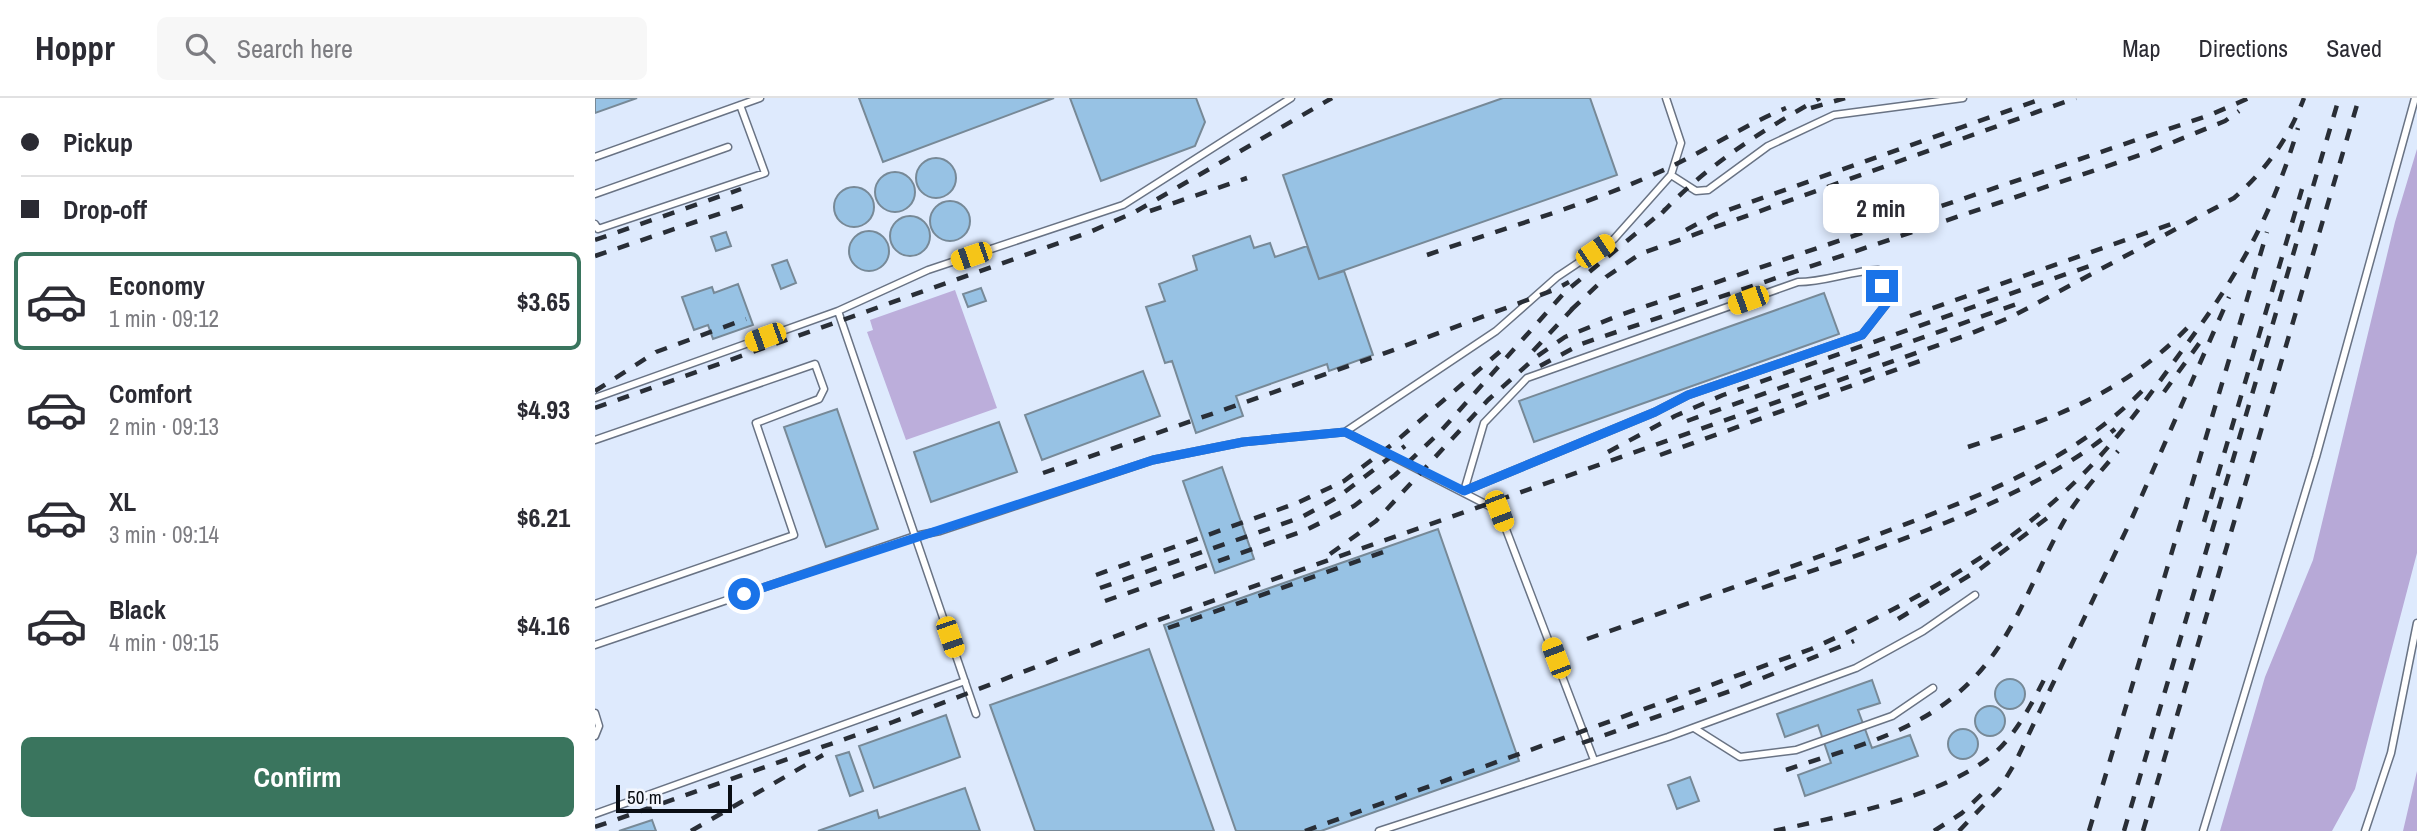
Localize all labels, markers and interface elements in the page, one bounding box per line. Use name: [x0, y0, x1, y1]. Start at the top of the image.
search box: [157, 17, 647, 80]
text: Hoppr: [35, 26, 115, 70]
icon: search: [181, 29, 219, 67]
text: Search here: [237, 31, 353, 66]
text: Map: [2122, 32, 2160, 64]
text: Directions: [2198, 32, 2288, 64]
text: Saved: [2326, 32, 2382, 64]
text: Pickup: [63, 125, 133, 160]
callout: 2 min: [1824, 184, 1940, 234]
text: Drop-off: [63, 192, 147, 227]
text: 2 min: [1856, 193, 1906, 224]
car: [1572, 231, 1619, 271]
car: [948, 239, 995, 273]
text: Economy: [109, 268, 205, 303]
icon: car: [25, 270, 88, 333]
route end: [1866, 270, 1898, 302]
car: [1725, 283, 1772, 317]
text: $3.65: [517, 284, 570, 319]
text: 1 min · 09:12: [109, 303, 219, 334]
car: [742, 320, 789, 354]
text: Comfort: [109, 376, 192, 411]
icon: car: [25, 378, 88, 441]
text: $4.93: [517, 392, 570, 427]
text: 2 min · 09:13: [109, 411, 219, 442]
text: XL: [109, 484, 136, 519]
icon: car: [25, 486, 88, 549]
car: [1482, 488, 1517, 534]
text: $6.21: [517, 500, 570, 535]
text: 3 min · 09:14: [109, 519, 219, 550]
route start: [728, 578, 760, 610]
text: Black: [109, 592, 166, 627]
icon: car: [25, 594, 88, 657]
text: $4.16: [517, 608, 570, 643]
car: [934, 614, 967, 660]
text: 4 min · 09:15: [109, 627, 219, 658]
car: [1539, 635, 1574, 681]
button: Confirm: [21, 737, 574, 817]
scale bar: [616, 782, 731, 814]
text: 50 m: [627, 784, 662, 810]

